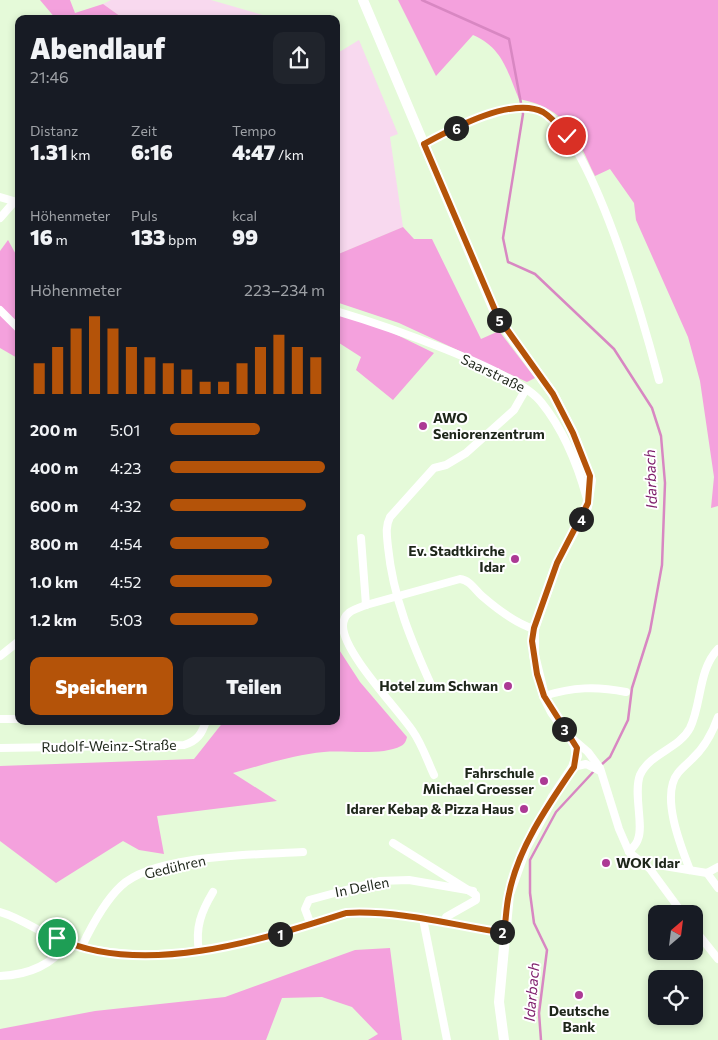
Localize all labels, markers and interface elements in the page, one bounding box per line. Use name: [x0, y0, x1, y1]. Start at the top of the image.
text: Abendlauf: [30, 31, 165, 65]
button: share: [273, 32, 325, 84]
text: 21:46: [30, 67, 69, 86]
pin: [546, 115, 588, 157]
pin: 6: [444, 116, 468, 140]
text: 6: [452, 120, 461, 137]
text: Distanz: [30, 122, 78, 139]
text: Zeit: [131, 122, 157, 139]
text: Tempo: [232, 122, 276, 139]
icon: check: [553, 122, 581, 150]
text: 1.31: [30, 139, 68, 164]
text: 6:16: [131, 139, 173, 164]
text: 4:47: [232, 139, 275, 164]
text: km: [68, 146, 90, 163]
text: /km: [275, 146, 304, 163]
text: Höhenmeter: [30, 207, 110, 224]
text: Puls: [131, 207, 158, 224]
text: kcal: [232, 207, 257, 224]
text: 16: [30, 224, 53, 249]
text: 133: [131, 224, 165, 249]
text: 99: [232, 224, 258, 249]
text: m: [53, 231, 68, 248]
text: bpm: [165, 231, 197, 248]
text: Höhenmeter: [30, 280, 122, 299]
text: 223–234 m: [244, 280, 325, 299]
pin: 5: [486, 308, 512, 332]
text: 5: [495, 312, 504, 329]
street label: Saarstraße: [459, 350, 528, 395]
place label: AWO Seniorenzentrum: [433, 409, 545, 442]
text: 200 m: [30, 420, 77, 439]
text: 5:01: [110, 420, 140, 439]
marker: AWO Seniorenzentrum: [417, 420, 429, 432]
water label: Idarbach: [640, 449, 660, 509]
text: 400 m: [30, 458, 78, 477]
text: 4:23: [110, 458, 141, 477]
text: 600 m: [30, 496, 78, 515]
text: 4:32: [110, 496, 141, 515]
pin: 4: [568, 506, 594, 532]
text: 4: [577, 511, 586, 528]
text: 800 m: [30, 534, 78, 553]
text: 4:54: [110, 534, 142, 553]
place label: Ev. Stadtkirche Idar: [408, 542, 505, 575]
marker: Ev. Stadtkirche Idar: [509, 553, 521, 565]
text: 1.0 km: [30, 572, 78, 591]
text: 4:52: [110, 572, 141, 591]
text: 1.2 km: [30, 610, 77, 629]
text: 5:03: [110, 610, 143, 629]
button: Speichern: [30, 657, 173, 715]
button: Teilen: [183, 657, 325, 715]
place label: Hotel zum Schwan: [379, 677, 498, 694]
marker: Hotel zum Schwan: [502, 680, 514, 692]
pin: 3: [552, 716, 576, 742]
text: 3: [560, 721, 569, 738]
street label: Rudolf-Weinz-Straße: [41, 736, 177, 755]
place label: Fahrschule Michael Groesser: [423, 764, 534, 797]
marker: Fahrschule Michael Groesser: [538, 775, 550, 787]
place label: Idarer Kebap & Pizza Haus: [346, 800, 514, 817]
marker: Idarer Kebap & Pizza Haus: [518, 803, 530, 815]
street label: Gedühren: [143, 851, 207, 882]
place label: WOK Idar: [616, 854, 680, 871]
marker: WOK Idar: [600, 857, 612, 869]
street label: In Dellen: [333, 873, 390, 900]
north arrow: [648, 905, 702, 960]
map controls: [648, 905, 703, 1025]
pin: [36, 917, 78, 959]
pin: 2: [490, 920, 514, 944]
pin: 1: [268, 922, 292, 946]
icon: arrive: [43, 924, 71, 952]
text: 2: [499, 924, 506, 941]
text: 1: [277, 926, 284, 943]
water label: Idarbach: [519, 962, 543, 1022]
button: locate: [648, 970, 703, 1025]
marker: Deutsche Bank: [573, 989, 585, 1001]
place label: Deutsche Bank: [549, 1002, 609, 1035]

